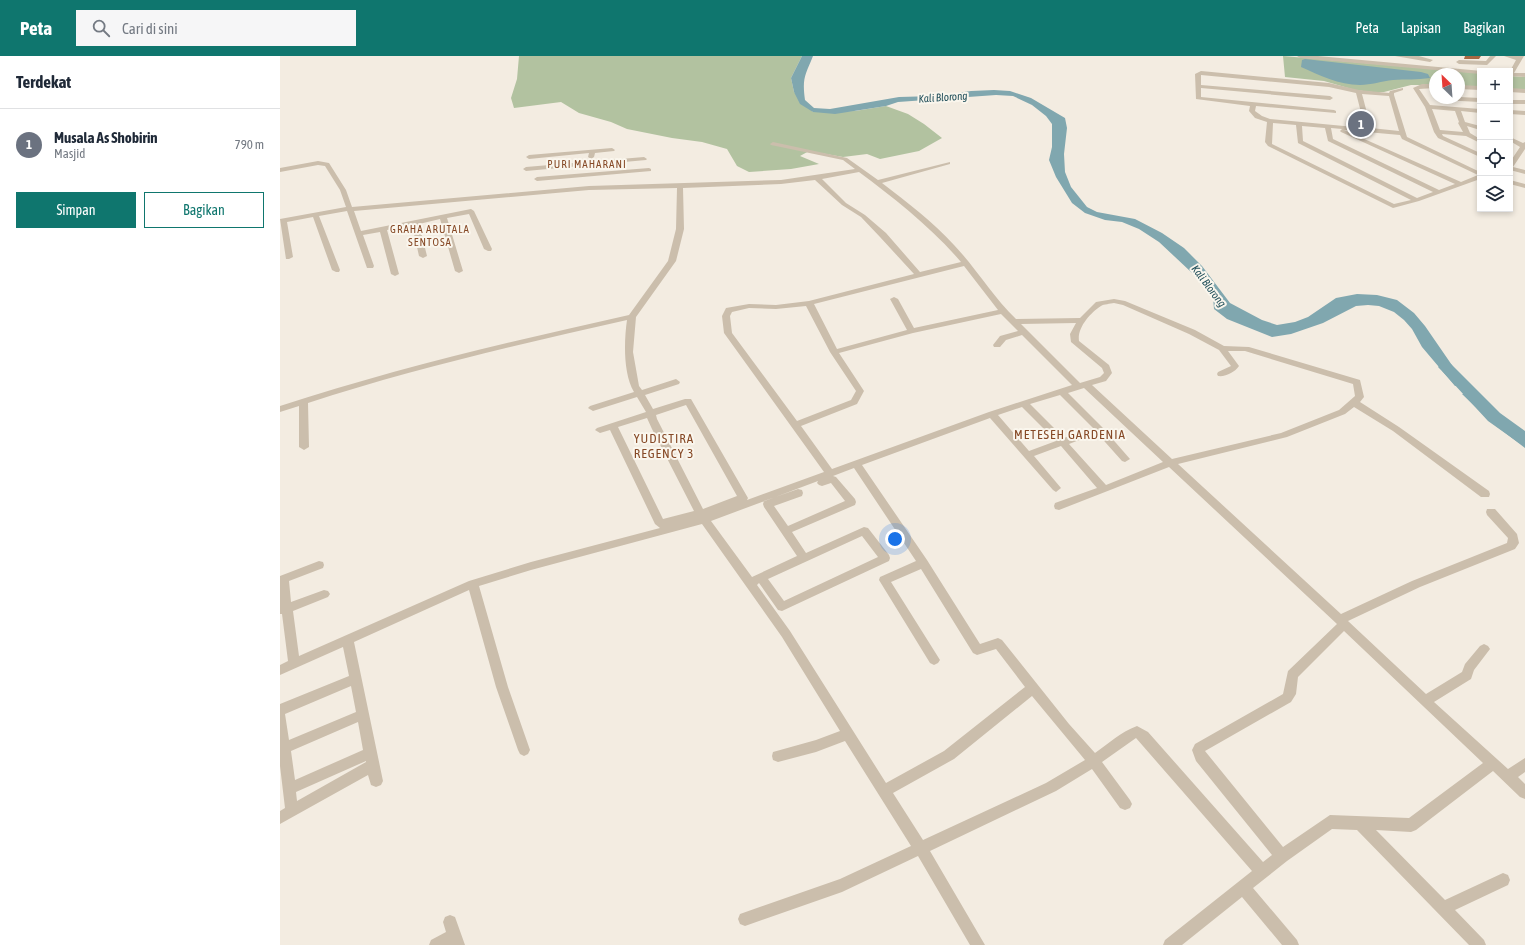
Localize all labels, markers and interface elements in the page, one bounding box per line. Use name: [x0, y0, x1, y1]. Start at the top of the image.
search box: [76, 10, 356, 46]
text: Peta: [20, 17, 52, 39]
icon: search: [90, 17, 112, 39]
text: Cari di sini: [122, 20, 178, 37]
text: Peta: [1355, 20, 1379, 36]
text: Lapisan: [1401, 20, 1441, 36]
text: Bagikan: [1463, 20, 1505, 36]
north arrow: [1429, 68, 1465, 104]
map controls: [1477, 68, 1513, 212]
button: +: [1477, 68, 1513, 104]
text: Terdekat: [16, 72, 71, 92]
water label: Kali Blorong: [918, 89, 968, 105]
button: −: [1477, 104, 1513, 140]
pin: 1: [1348, 109, 1374, 139]
text: Musala As Shobirin: [54, 129, 158, 146]
text: 1: [26, 137, 32, 152]
text: 790 m: [235, 137, 264, 152]
button: locate: [1477, 140, 1513, 176]
text: Masjid: [54, 146, 86, 161]
district label: PURI MAHARANI: [547, 158, 627, 170]
button: layers: [1477, 176, 1513, 212]
button: Simpan: [16, 192, 136, 228]
button: Bagikan: [144, 192, 264, 228]
district label: GRAHA ARUTALA SENTOSA: [390, 223, 470, 248]
water label: Kali Blorong: [1189, 263, 1229, 309]
district label: METESEH GARDENIA: [1014, 427, 1126, 442]
district label: YUDISTIRA REGENCY 3: [634, 431, 694, 461]
your location: [885, 529, 905, 549]

